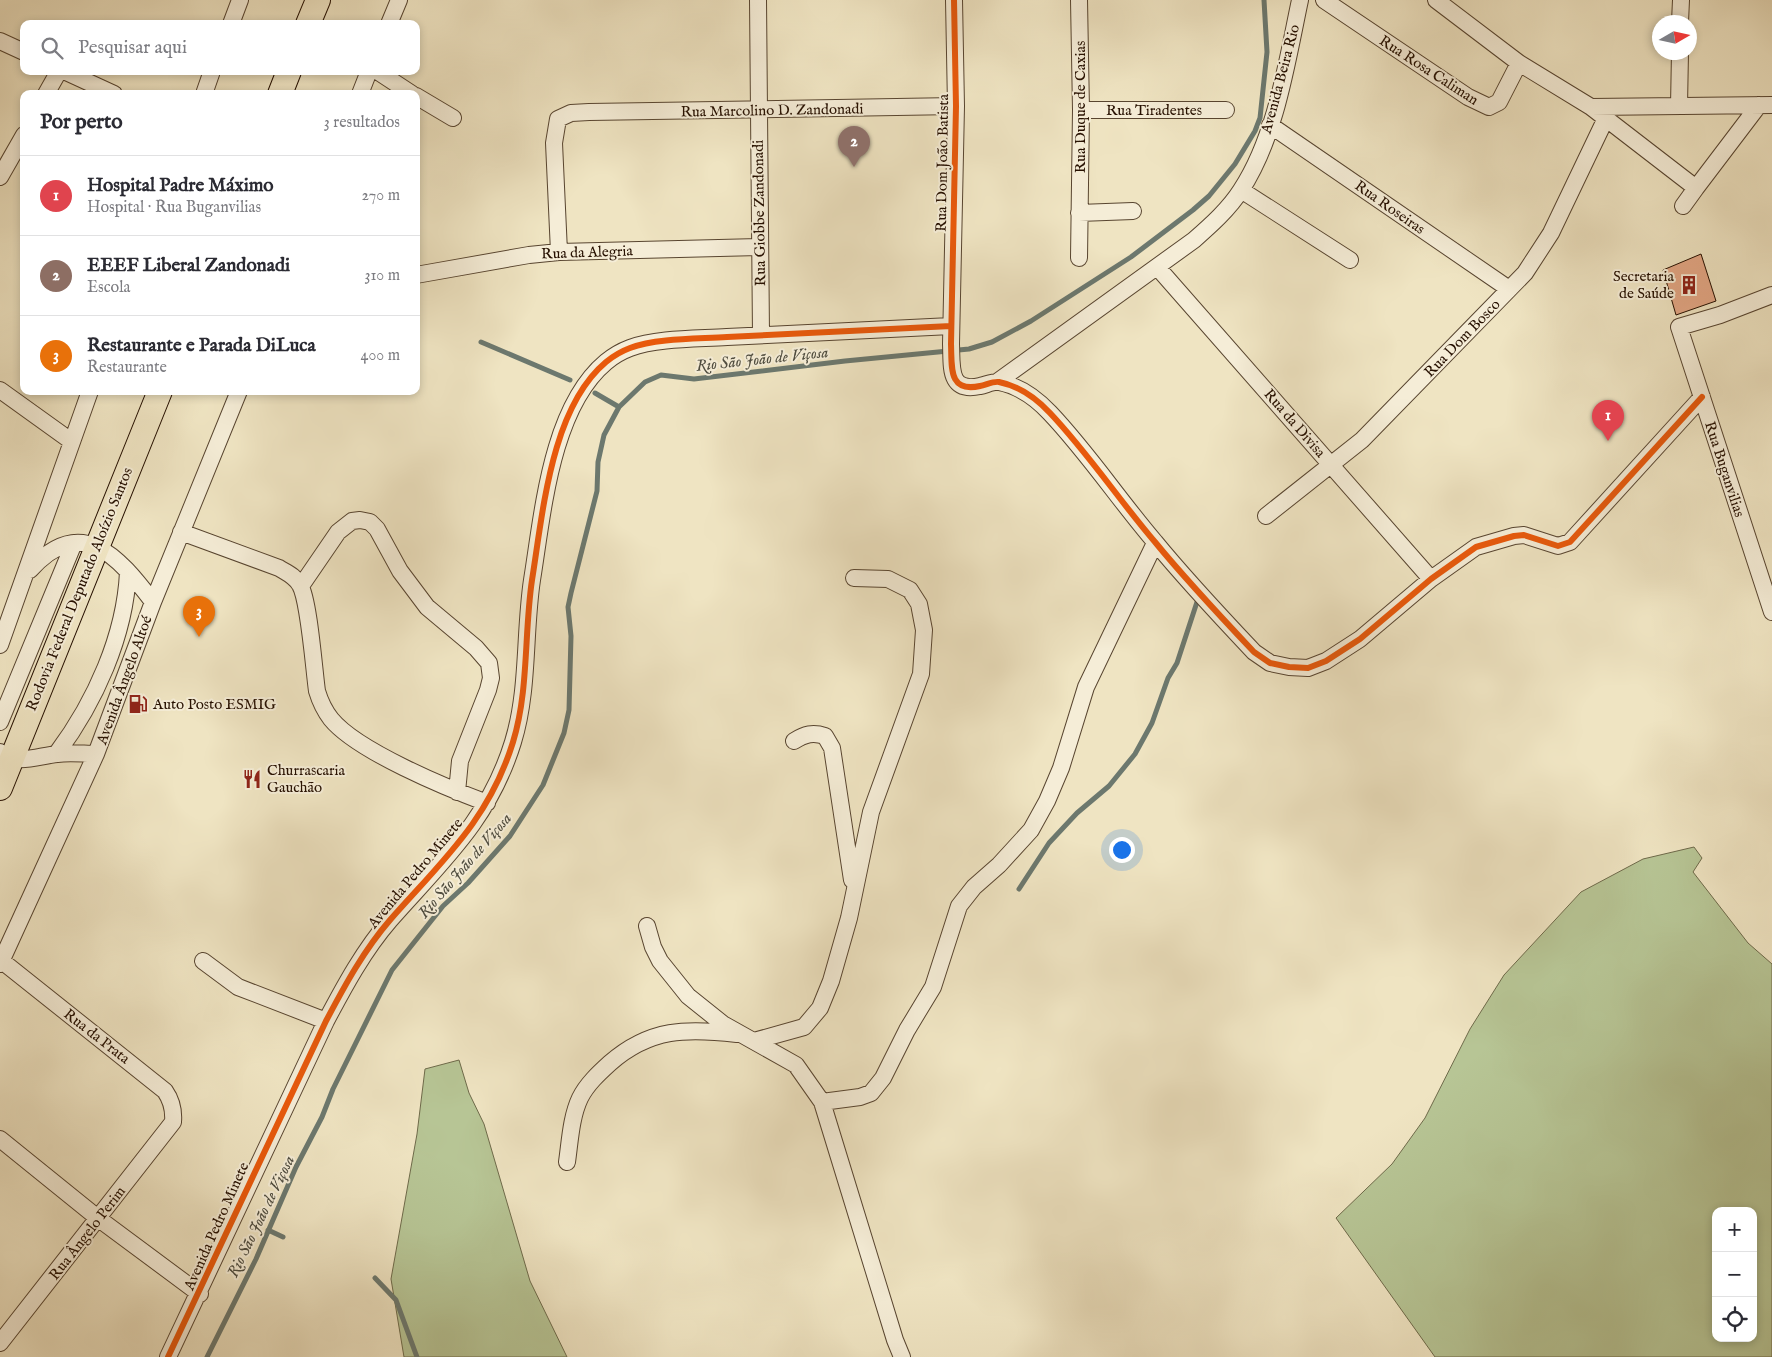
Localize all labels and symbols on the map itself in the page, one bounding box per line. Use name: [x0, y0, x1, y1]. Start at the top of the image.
north arrow: [1652, 15, 1697, 60]
street label: Avenida Beira Rio: [1256, 22, 1304, 137]
street label: Rua Rosa Caliman: [1375, 31, 1482, 110]
street label: Rua Duque de Caxias: [1071, 41, 1090, 173]
street label: Rua Dom João Batista: [932, 93, 953, 232]
street label: Rua Marcolino D. Zandonadi: [681, 99, 864, 122]
street label: Rua Tiradentes: [1106, 101, 1202, 120]
pin: 2: [838, 126, 870, 167]
street label: Rua Giobbe Zandonadi: [749, 140, 770, 286]
street label: Rua Roseiras: [1351, 176, 1429, 239]
street label: Rua da Alegria: [541, 241, 634, 264]
place label: Secretaria de Saúde: [1613, 267, 1675, 303]
building icon: Secretaria de Saúde: [1678, 274, 1700, 296]
street label: Rua Dom Bosco: [1420, 295, 1505, 382]
water label: Rio São João de Viçosa: [695, 343, 829, 377]
street label: Rua da Divisa: [1260, 385, 1330, 462]
pin: 1: [1592, 400, 1624, 441]
street label: Rua Buganvilias: [1700, 419, 1749, 519]
street label: Rodovia Federal Deputado Aloízio Santos: [22, 465, 137, 714]
pin: 3: [183, 596, 215, 637]
street label: Avenida Ângelo Altoé: [92, 613, 157, 748]
fuel station icon: Auto Posto ESMIG: [127, 693, 149, 715]
place label: Auto Posto ESMIG: [152, 695, 276, 714]
place label: Churrascaria Gauchão: [267, 761, 346, 797]
restaurant icon: Churrascaria Gauchão: [241, 768, 263, 790]
water label: Rio São João de Viçosa: [414, 810, 517, 923]
street label: Avenida Pedro Minete: [363, 814, 467, 933]
your location: [1109, 837, 1135, 863]
street label: Rua da Prata: [60, 1005, 134, 1068]
water label: Rio São João de Viçosa: [224, 1153, 300, 1281]
street label: Avenida Pedro Minete: [179, 1159, 253, 1294]
street label: Rua Ângelo Perim: [45, 1182, 130, 1284]

